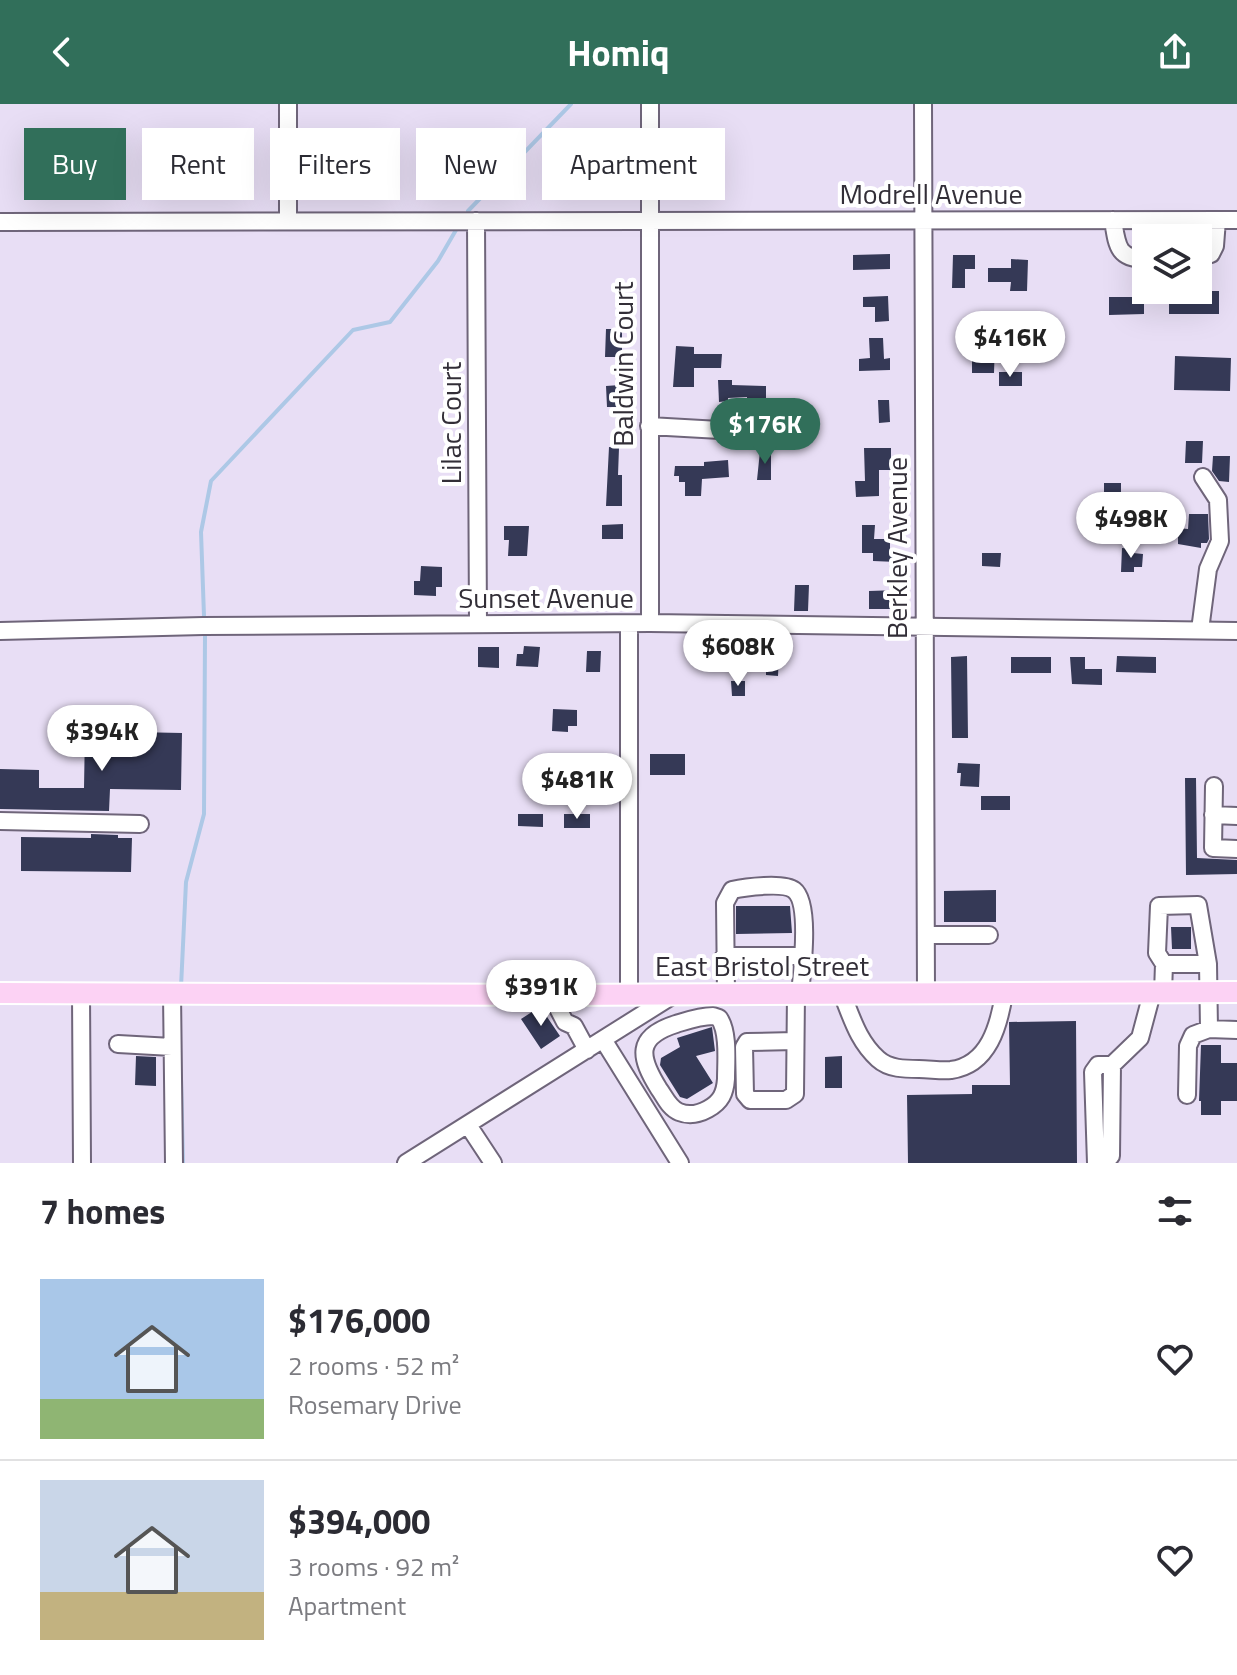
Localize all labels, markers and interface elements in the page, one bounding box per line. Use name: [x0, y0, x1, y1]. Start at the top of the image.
text: Homiq: [567, 25, 670, 80]
icon: back: [40, 30, 84, 74]
icon: share: [1153, 30, 1197, 74]
chip: Buy: [24, 128, 126, 200]
chip: Rent: [142, 128, 254, 200]
chip: Filters: [270, 128, 400, 200]
chip: New: [416, 128, 526, 200]
chip: Apartment: [542, 128, 725, 200]
street label: Modrell Avenue: [839, 172, 1023, 215]
map controls: [1132, 224, 1212, 304]
button: layers: [1132, 224, 1212, 304]
street label: Baldwin Court: [601, 281, 644, 447]
pin: $416K: [954, 311, 1066, 379]
text: $416K: [973, 317, 1047, 356]
street label: Lilac Court: [429, 362, 472, 484]
pin: $176K: [709, 398, 821, 466]
text: $176K: [728, 404, 802, 443]
street label: Berkley Avenue: [875, 457, 918, 639]
pin: $498K: [1075, 492, 1187, 560]
text: $498K: [1094, 498, 1168, 537]
street label: Sunset Avenue: [458, 576, 634, 619]
pin: $608K: [682, 620, 794, 688]
text: $608K: [701, 626, 775, 665]
pin: $394K: [46, 705, 158, 773]
text: $394K: [65, 711, 139, 750]
pin: $481K: [521, 753, 633, 821]
text: $481K: [540, 759, 614, 798]
street label: East Bristol Street: [655, 944, 869, 987]
pin: $391K: [485, 960, 597, 1028]
text: $391K: [504, 966, 578, 1005]
text: 7 homes: [40, 1185, 165, 1237]
icon: filters: [1153, 1189, 1197, 1233]
text: $176,000: [288, 1294, 430, 1346]
icon: home: [104, 1311, 200, 1407]
icon: heart: [1153, 1337, 1197, 1381]
text: 2 rooms · 52 m²: [288, 1346, 459, 1385]
text: Rosemary Drive: [288, 1385, 462, 1424]
text: $394,000: [288, 1495, 430, 1547]
icon: home: [104, 1512, 200, 1608]
icon: heart: [1153, 1538, 1197, 1582]
text: 3 rooms · 92 m²: [288, 1547, 459, 1586]
text: Apartment: [288, 1586, 406, 1625]

